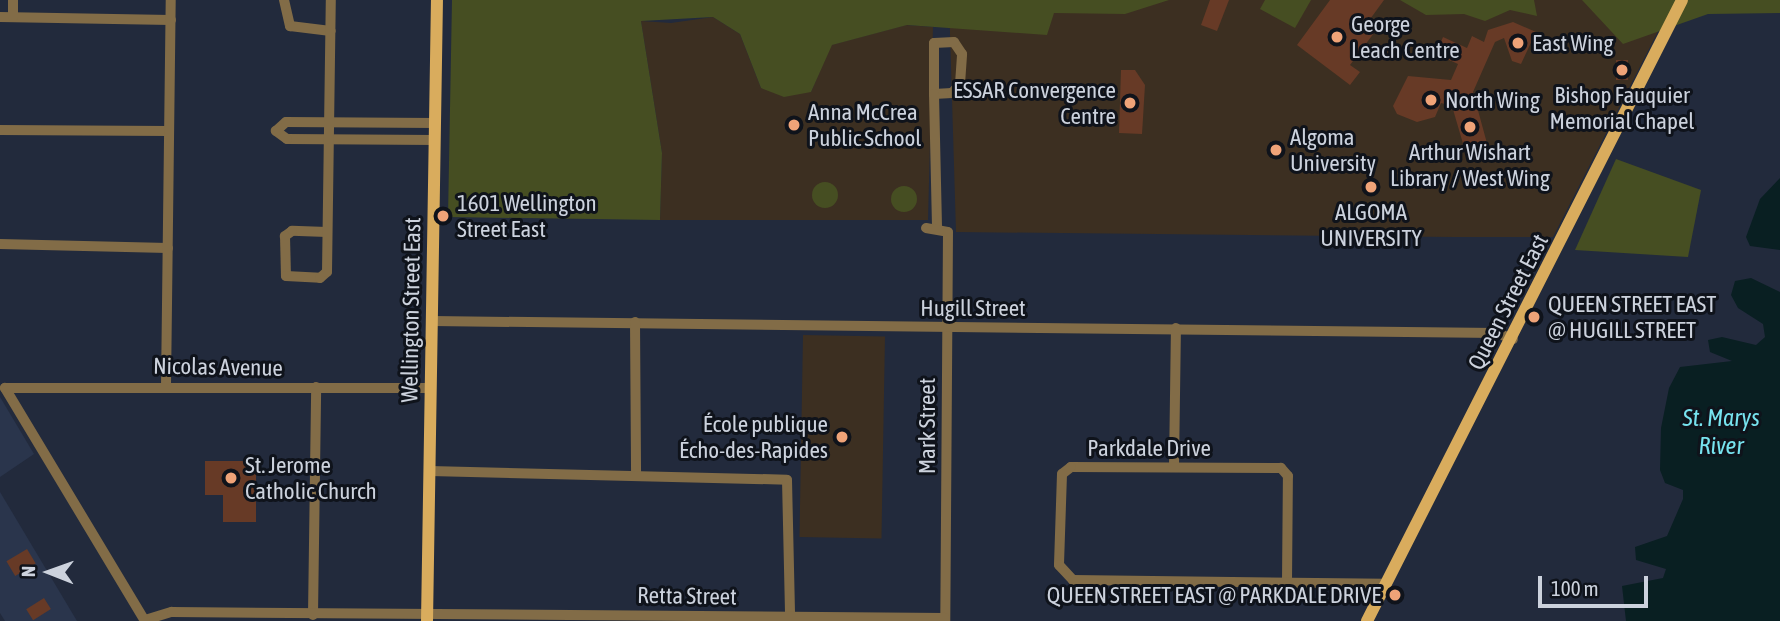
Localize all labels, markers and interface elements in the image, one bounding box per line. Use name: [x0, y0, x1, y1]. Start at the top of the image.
place label: George Leach Centre: [1351, 10, 1460, 64]
marker: George Leach Centre: [1329, 29, 1345, 45]
place label: East Wing: [1532, 29, 1613, 57]
marker: East Wing: [1510, 35, 1526, 51]
marker: Bishop Fauquier Memorial Chapel: [1614, 62, 1630, 78]
place label: ESSAR Convergence Centre: [953, 76, 1116, 130]
place label: Bishop Fauquier Memorial Chapel: [1550, 81, 1694, 135]
place label: North Wing: [1445, 86, 1540, 114]
marker: North Wing: [1423, 92, 1439, 108]
marker: ESSAR Convergence Centre: [1122, 95, 1138, 111]
place label: Anna McCrea Public School: [808, 98, 921, 152]
marker: Anna McCrea Public School: [786, 117, 802, 133]
marker: Arthur Wishart Library / West Wing: [1462, 119, 1478, 135]
place label: Algoma University: [1290, 123, 1376, 177]
place label: Arthur Wishart Library / West Wing: [1390, 138, 1550, 192]
marker: Algoma University: [1268, 142, 1284, 158]
marker: ALGOMA UNIVERSITY: [1363, 179, 1379, 195]
place label: 1601 Wellington Street East: [457, 189, 597, 243]
place label: ALGOMA UNIVERSITY: [1320, 198, 1422, 252]
marker: 1601 Wellington Street East: [435, 208, 451, 224]
street label: Wellington Street East: [396, 217, 426, 403]
street label: Queen Street East: [1462, 230, 1554, 374]
place label: QUEEN STREET EAST @ HUGILL STREET: [1548, 290, 1716, 344]
street label: Hugill Street: [920, 294, 1026, 322]
marker: QUEEN STREET EAST @ HUGILL STREET: [1526, 309, 1542, 325]
street label: Nicolas Avenue: [153, 352, 283, 382]
street label: Mark Street: [913, 378, 941, 474]
water label: St. Marys River: [1682, 404, 1760, 460]
place label: École publique Écho-des-Rapides: [679, 410, 828, 464]
marker: École publique Écho-des-Rapides: [834, 429, 850, 445]
street label: Parkdale Drive: [1087, 434, 1211, 462]
place label: St. Jerome Catholic Church: [245, 451, 377, 505]
marker: St. Jerome Catholic Church: [223, 470, 239, 486]
north arrow: [14, 537, 84, 607]
scale bar: [1542, 562, 1652, 606]
text: N: [17, 566, 39, 577]
text: 100 m: [1551, 576, 1599, 600]
street label: Retta Street: [637, 581, 737, 611]
place label: QUEEN STREET EAST @ PARKDALE DRIVE: [1047, 581, 1381, 609]
marker: QUEEN STREET EAST @ PARKDALE DRIVE: [1387, 587, 1403, 603]

